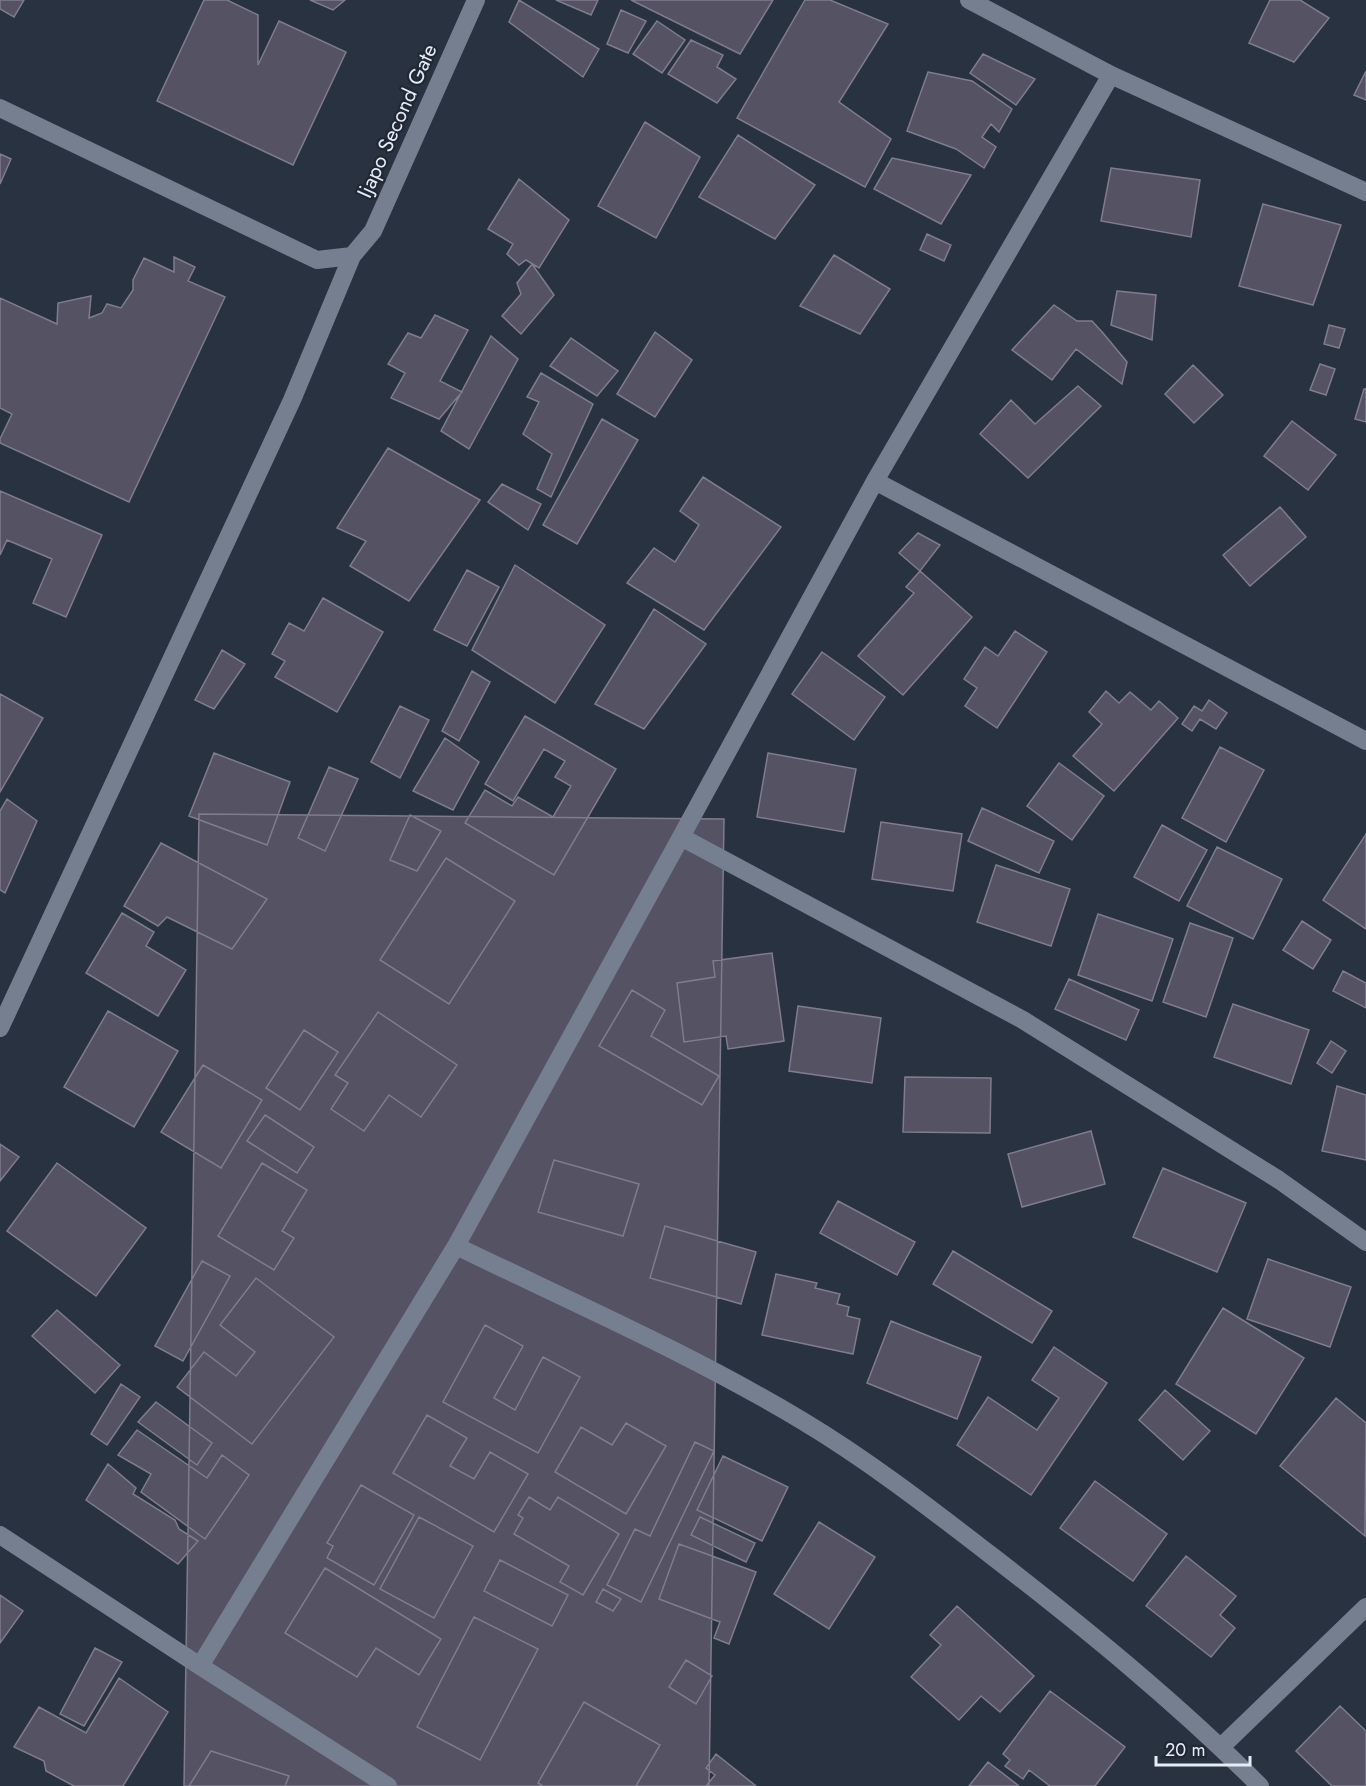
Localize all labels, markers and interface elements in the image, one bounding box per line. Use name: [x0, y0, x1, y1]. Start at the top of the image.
street label: Ijapo Second Gate: [350, 39, 444, 203]
scale bar: [1156, 1729, 1250, 1767]
text: 20 m: [1165, 1737, 1205, 1763]

